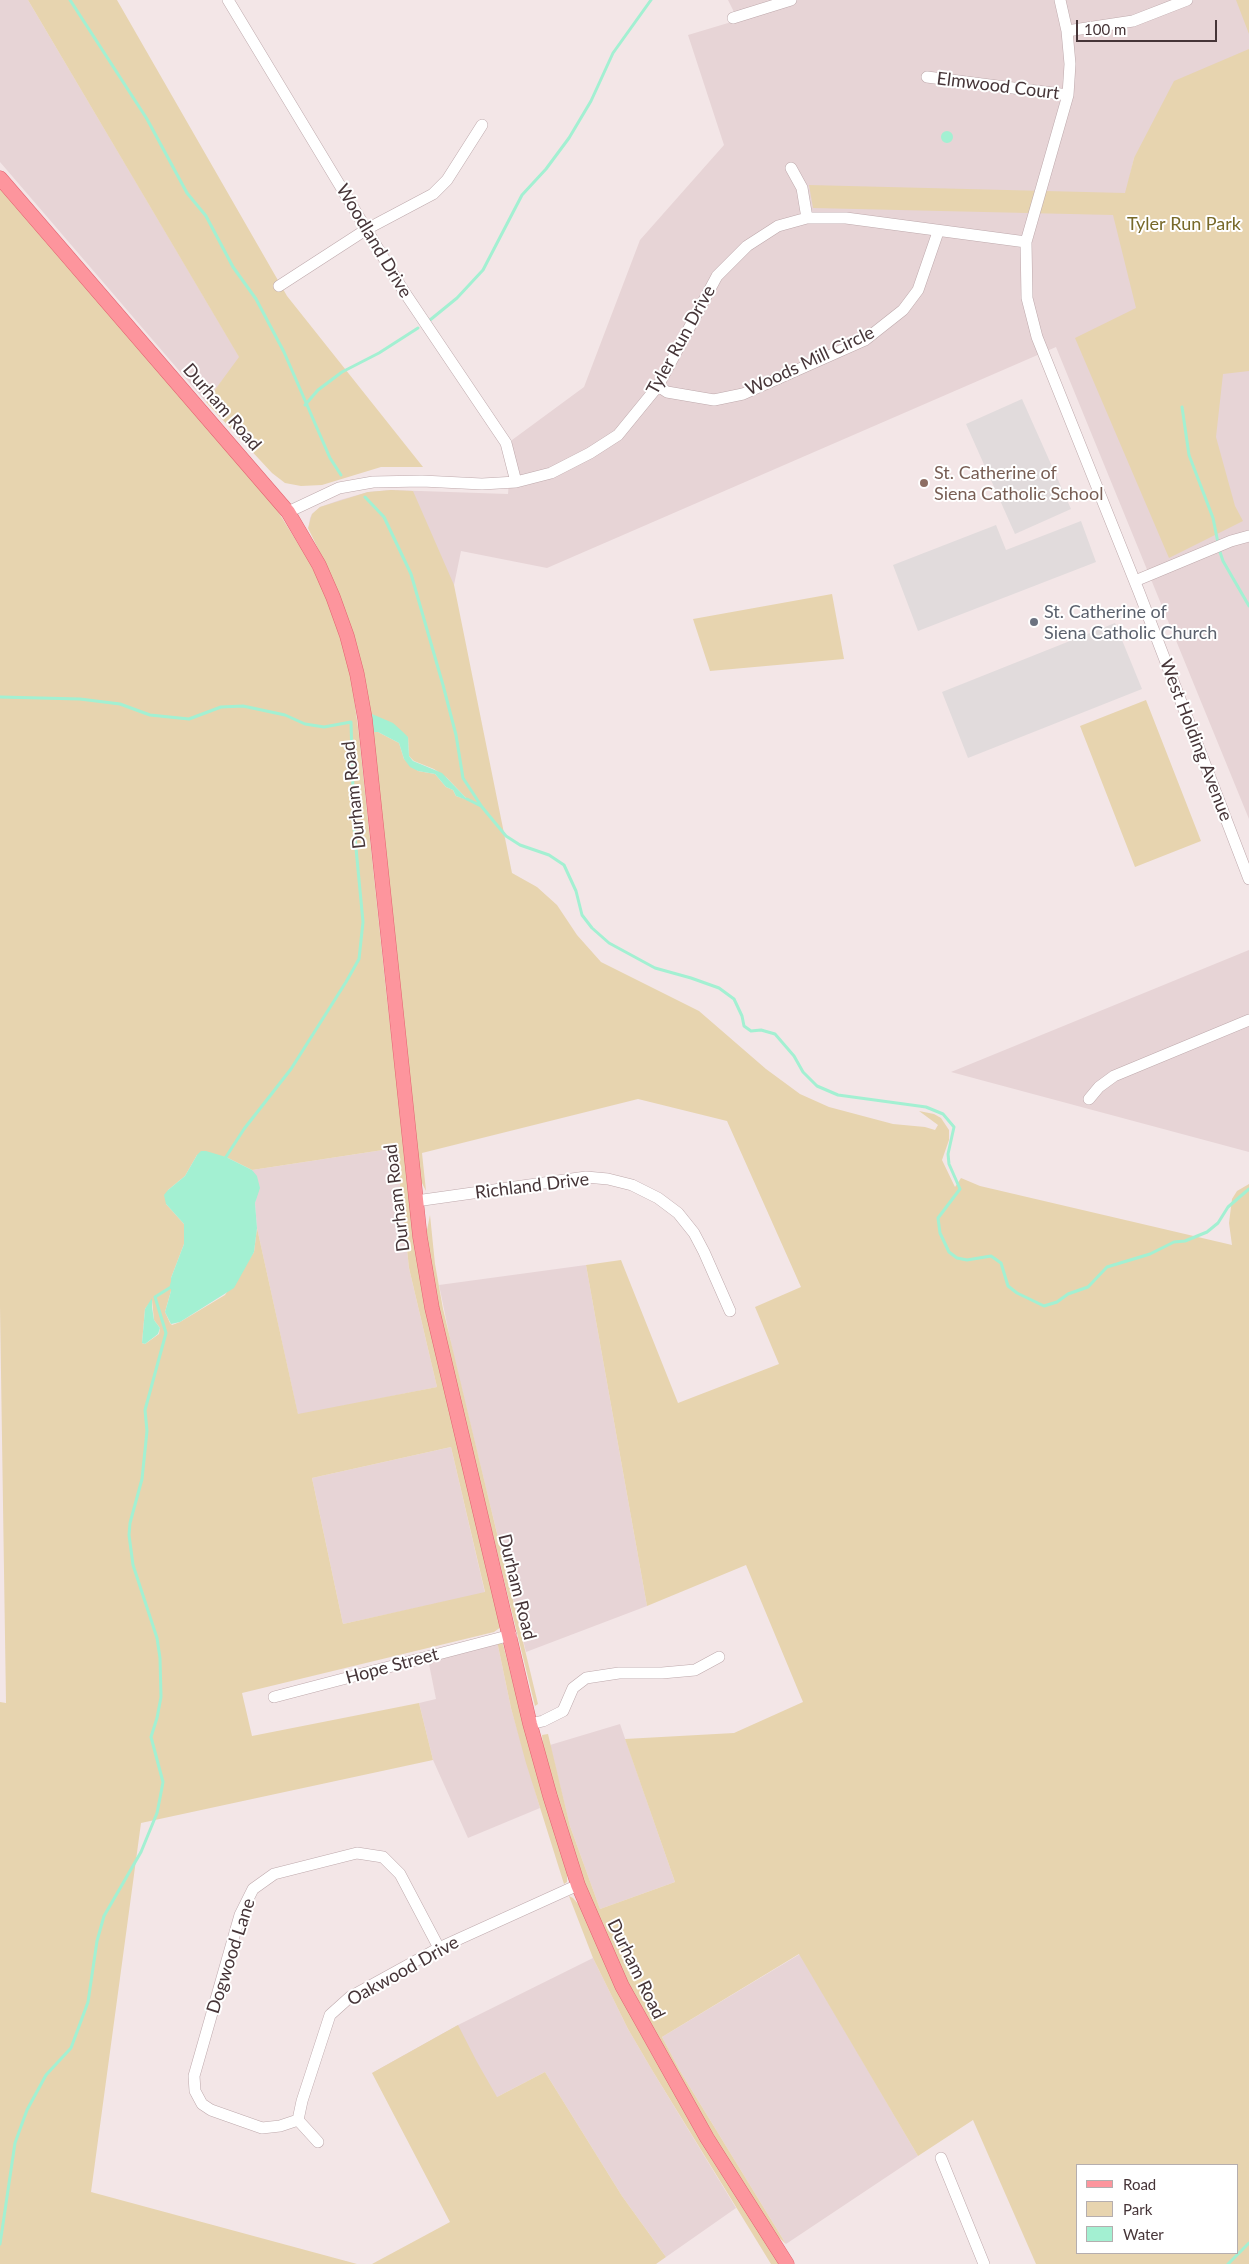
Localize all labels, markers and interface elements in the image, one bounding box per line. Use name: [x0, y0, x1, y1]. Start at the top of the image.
scale bar: [1079, 10, 1220, 42]
text: 100 m: [1084, 20, 1126, 38]
street label: Elmwood Court: [935, 68, 1061, 104]
street label: Woodland Drive: [332, 180, 416, 302]
park label: Tyler Run Park: [1127, 213, 1241, 235]
street label: Tyler Run Drive: [642, 282, 720, 398]
street label: Woods Mill Circle: [742, 322, 878, 400]
street label: Durham Road: [178, 359, 266, 455]
place label: St. Catherine of Siena Catholic School: [934, 462, 1103, 504]
marker: St. Catherine of Siena Catholic School: [918, 477, 930, 489]
place label: St. Catherine of Siena Catholic Church: [1044, 601, 1217, 644]
marker: St. Catherine of Siena Catholic Church: [1028, 616, 1040, 628]
street label: West Holding Avenue: [1155, 656, 1237, 824]
street label: Durham Road: [338, 740, 370, 850]
street label: Durham Road: [380, 1143, 414, 1253]
street label: Richland Drive: [474, 1168, 590, 1204]
street label: Durham Road: [493, 1532, 541, 1642]
street label: Hope Street: [343, 1643, 441, 1689]
street label: Dogwood Lane: [202, 1896, 260, 2016]
street label: Durham Road: [603, 1916, 669, 2022]
street label: Oakwood Drive: [343, 1931, 463, 2011]
legend: [1076, 2164, 1239, 2254]
text: Road: [1123, 2175, 1156, 2193]
text: Park: [1123, 2200, 1152, 2218]
text: Water: [1123, 2225, 1164, 2243]

